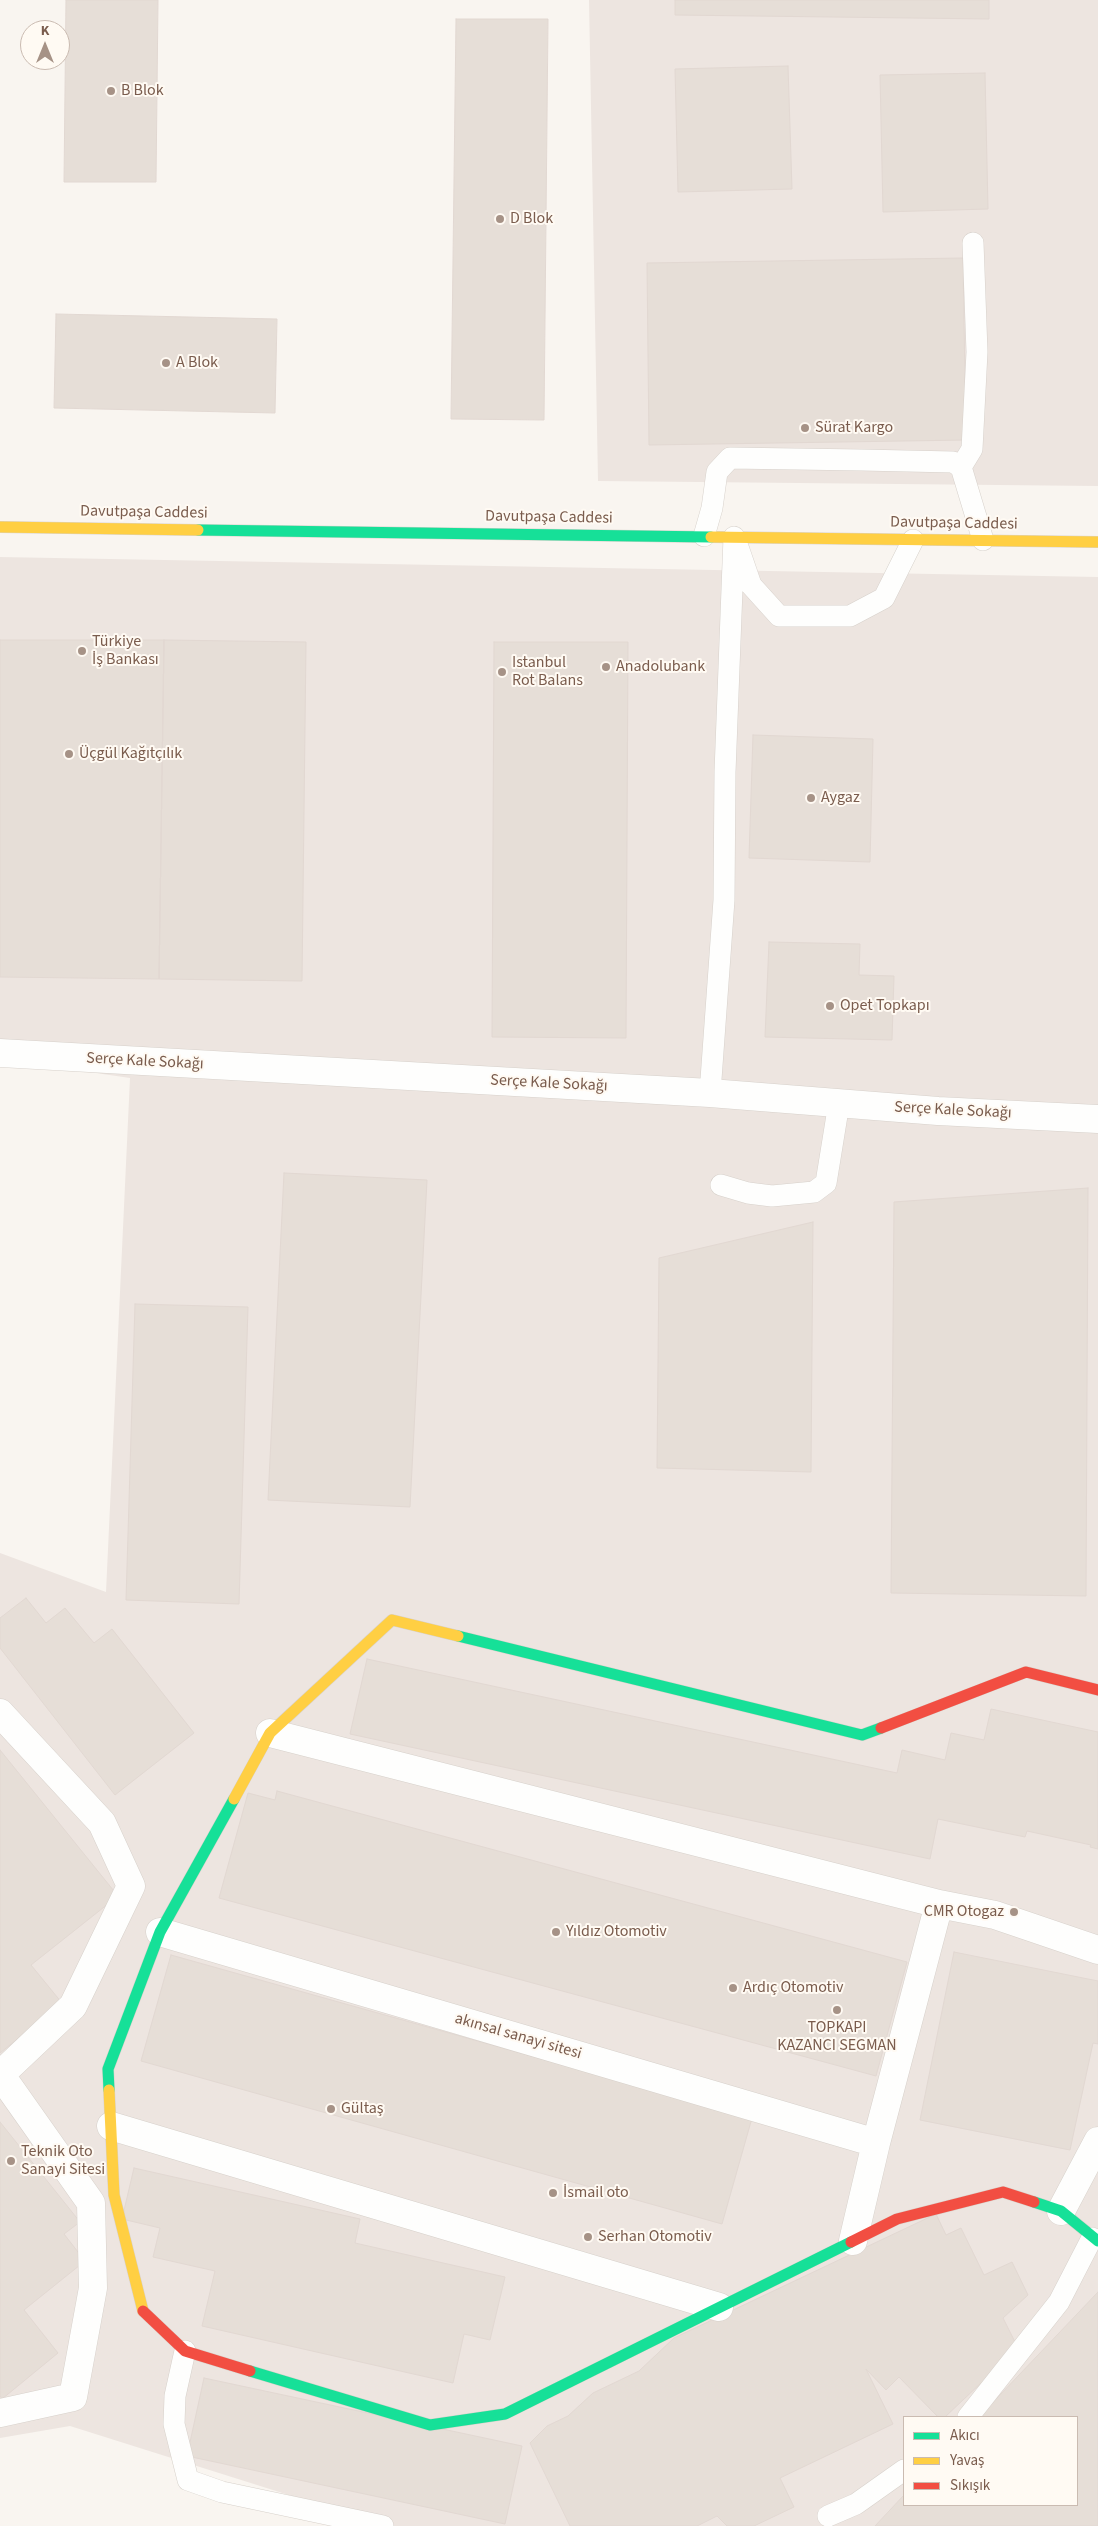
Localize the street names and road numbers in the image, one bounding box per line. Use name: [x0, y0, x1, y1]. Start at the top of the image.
street label: Davutpaşa Caddesi: [80, 502, 208, 524]
street label: Davutpaşa Caddesi: [485, 507, 613, 529]
street label: Davutpaşa Caddesi: [890, 513, 1018, 535]
street label: Serçe Kale Sokağı: [86, 1049, 204, 1075]
street label: Serçe Kale Sokağı: [490, 1071, 608, 1097]
street label: Serçe Kale Sokağı: [894, 1098, 1012, 1124]
street label: akınsal sanayi sitesi: [452, 2010, 584, 2064]

